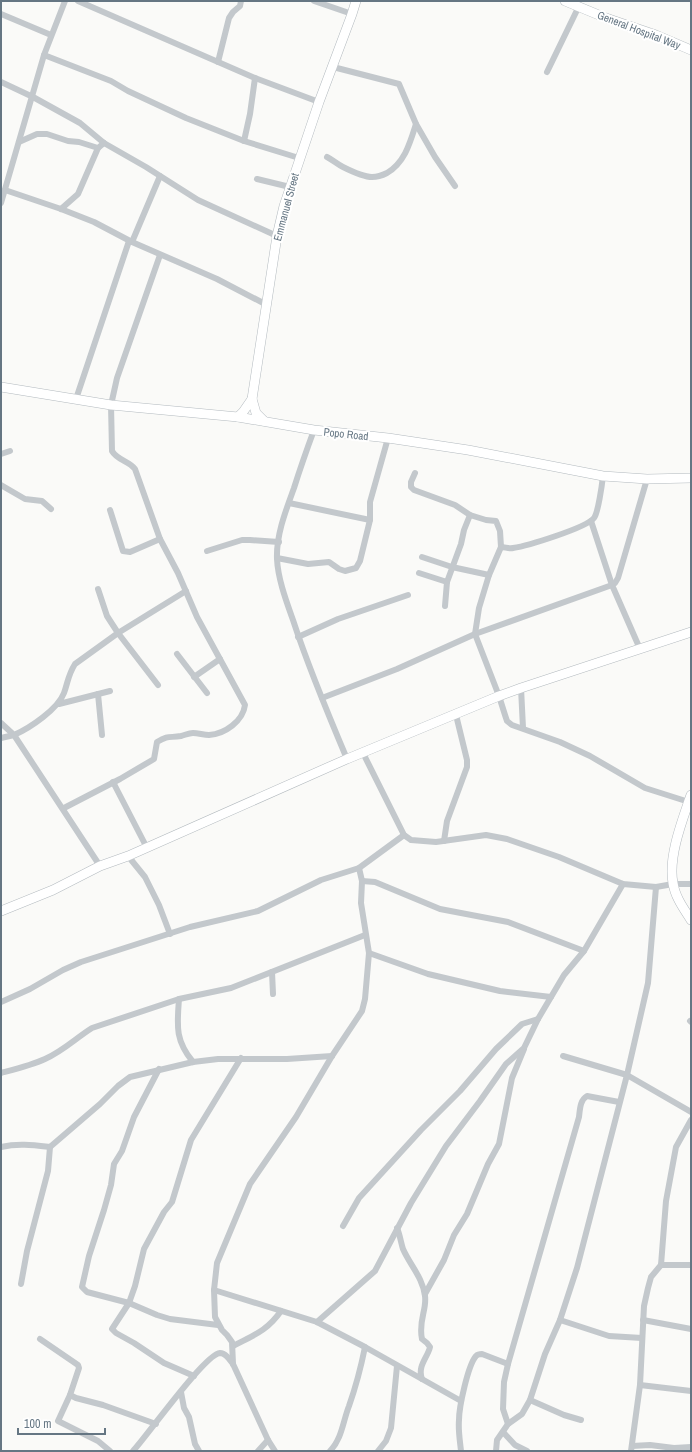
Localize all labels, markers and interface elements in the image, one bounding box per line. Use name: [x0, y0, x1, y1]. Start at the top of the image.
street label: General Hospital Way: [595, 8, 683, 52]
street label: Emmanuel Street: [270, 171, 302, 242]
street label: Popo Road: [323, 425, 369, 443]
scale bar: [18, 1410, 105, 1436]
text: 100 m: [24, 1416, 51, 1432]

